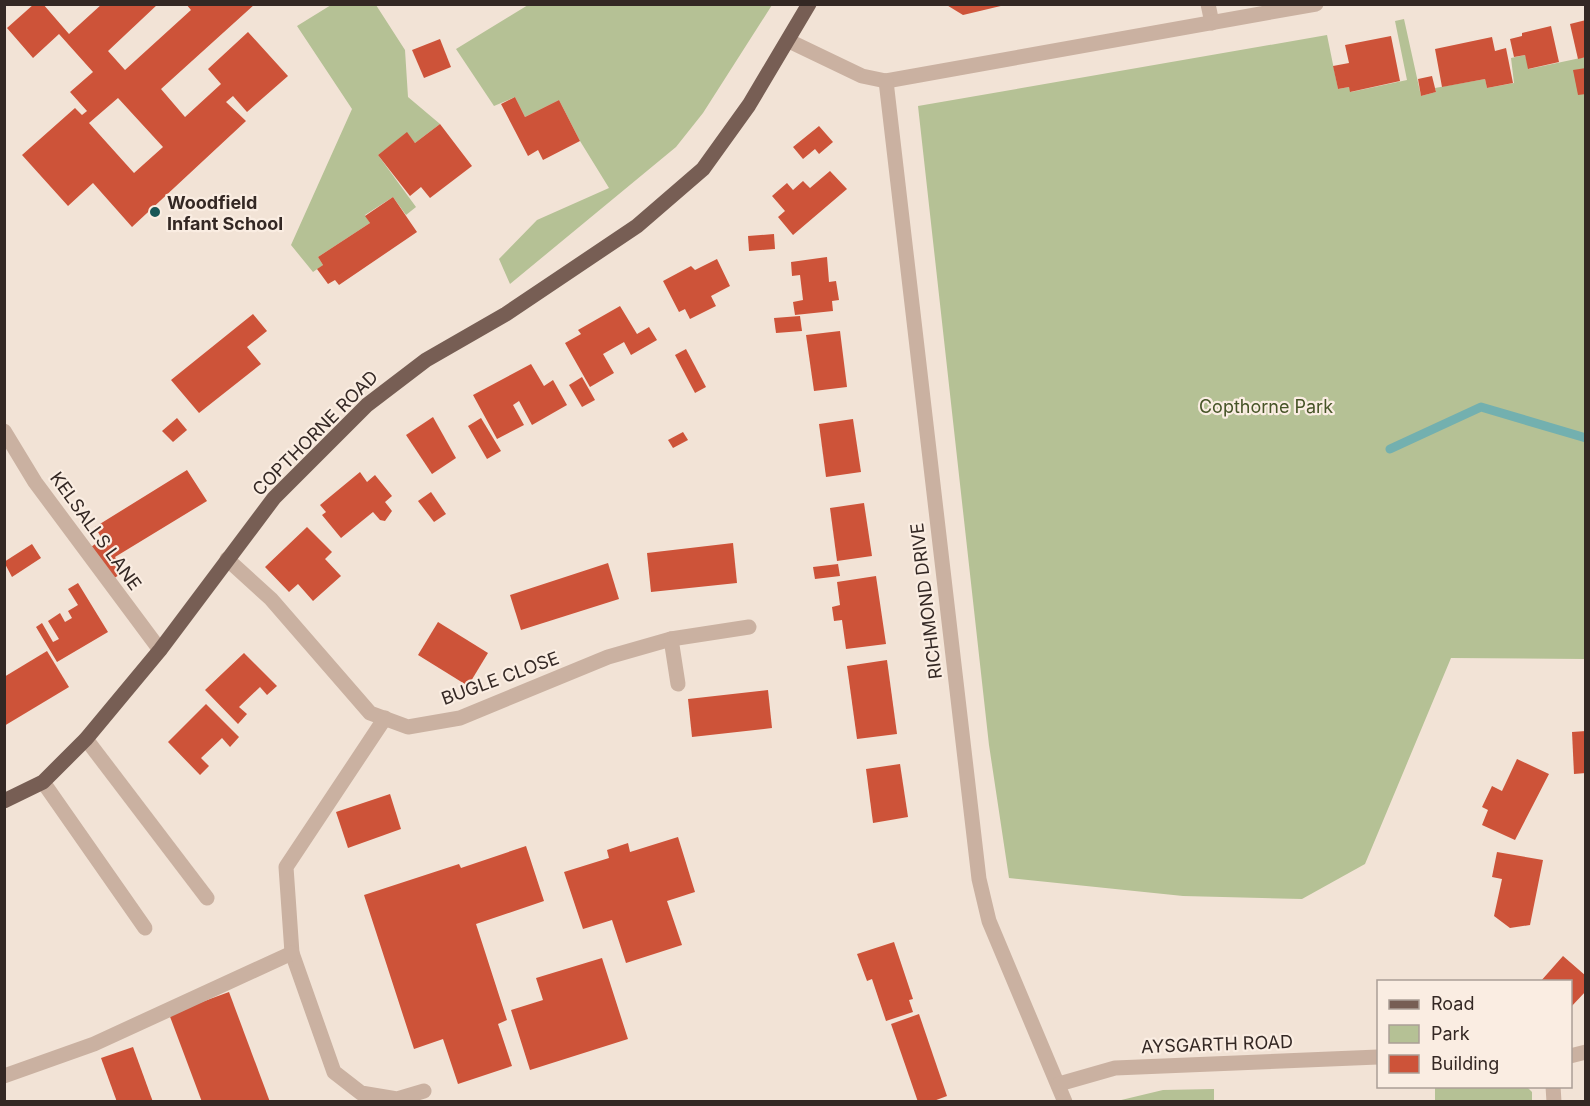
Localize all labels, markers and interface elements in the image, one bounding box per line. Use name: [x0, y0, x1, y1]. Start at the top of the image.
place label: Woodfield Infant School: [167, 192, 283, 234]
marker: Woodfield Infant School: [148, 205, 162, 219]
street label: COPTHORNE ROAD: [248, 366, 382, 500]
park label: Copthorne Park: [1199, 396, 1333, 417]
street label: KELSALLS LANE: [46, 468, 146, 594]
street label: RICHMOND DRIVE: [906, 522, 946, 680]
street label: BUGLE CLOSE: [438, 647, 562, 709]
legend: [1377, 980, 1572, 1088]
text: Road: [1431, 993, 1474, 1014]
text: Park: [1431, 1023, 1470, 1044]
street label: AYSGARTH ROAD: [1141, 1031, 1293, 1057]
text: Building: [1431, 1053, 1499, 1074]

